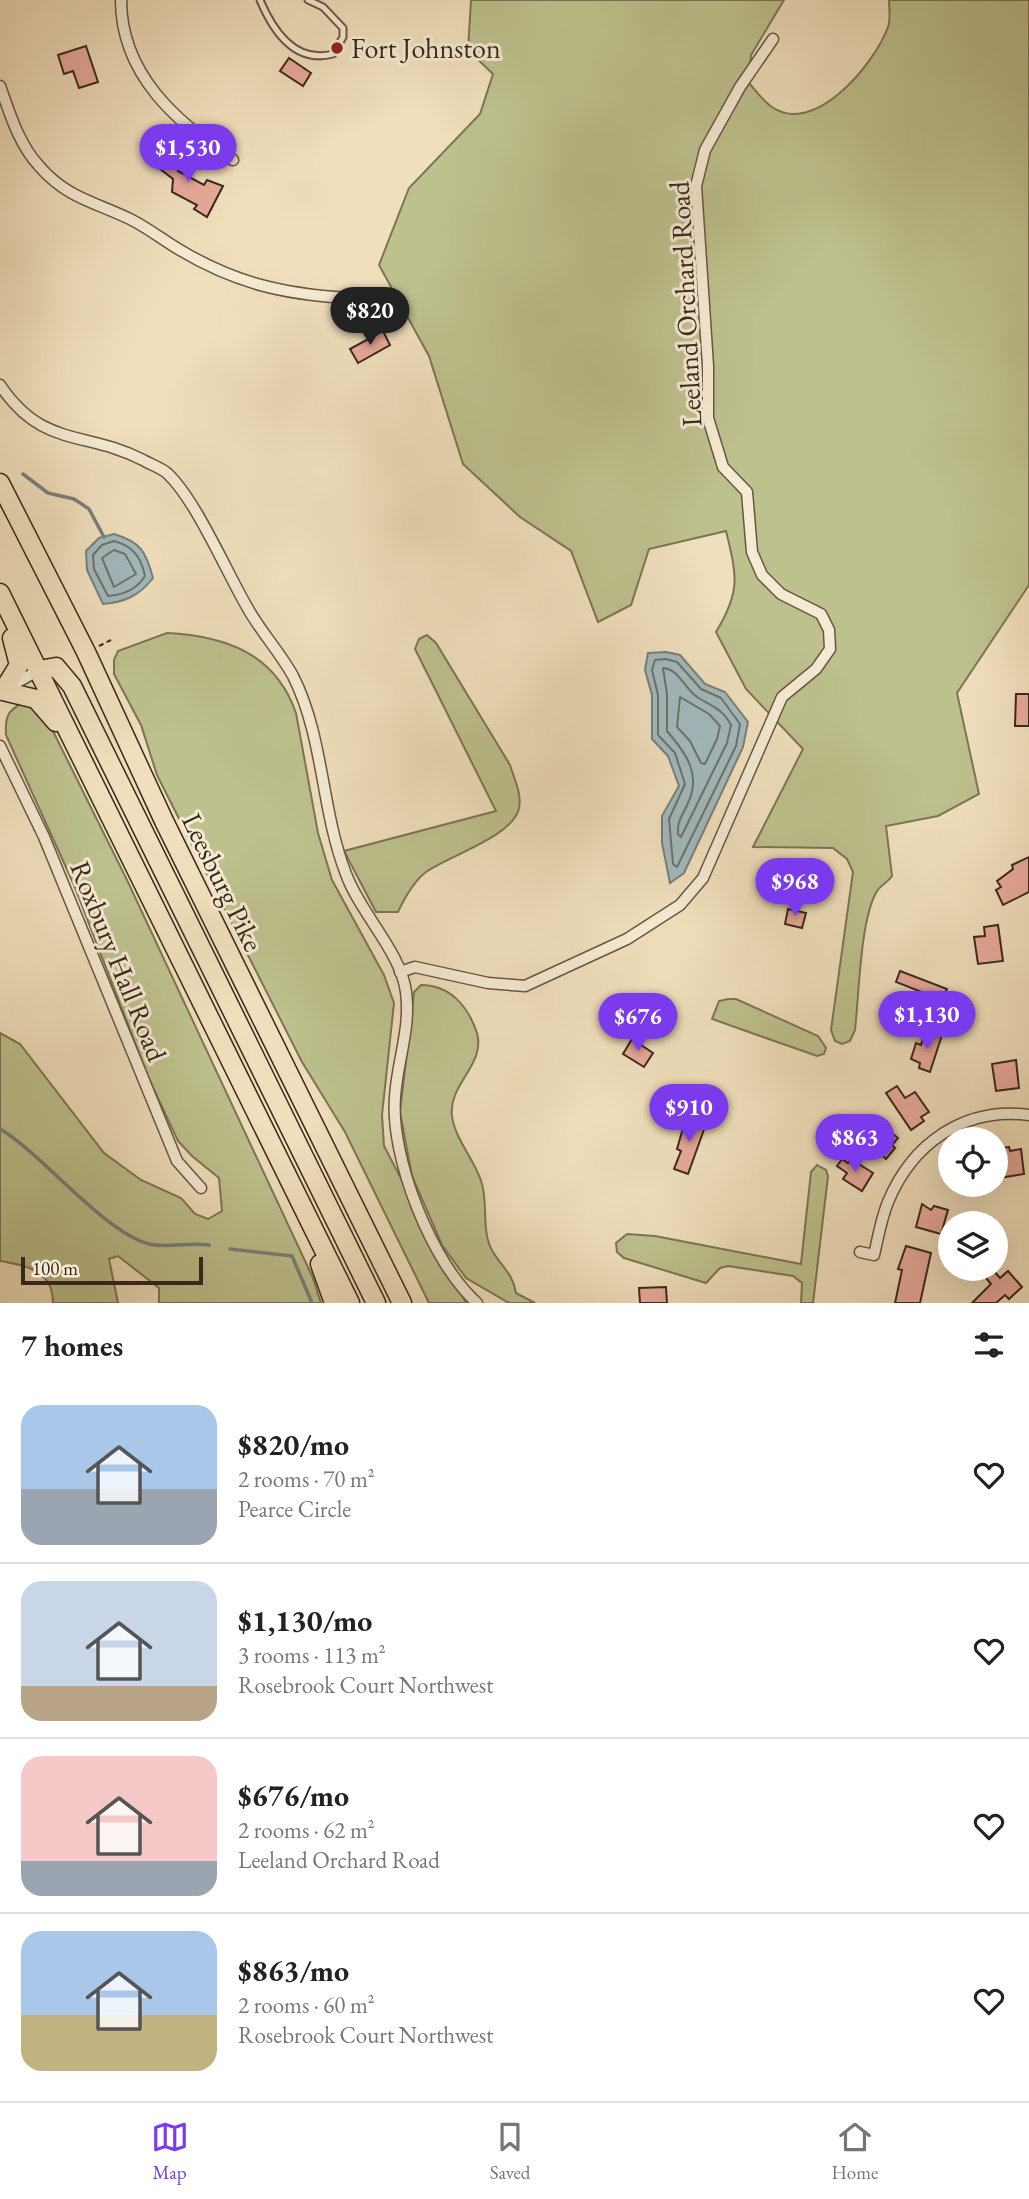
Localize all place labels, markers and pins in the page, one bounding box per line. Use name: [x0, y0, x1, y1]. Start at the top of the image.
place label: Fort Johnston: [351, 30, 501, 66]
marker: Fort Johnston: [329, 40, 345, 56]
pin: $1,530: [131, 124, 245, 184]
pin: $820: [329, 288, 411, 347]
pin: $968: [754, 858, 836, 918]
pin: $1,130: [870, 992, 984, 1051]
pin: $676: [597, 993, 679, 1053]
pin: $910: [648, 1084, 730, 1144]
pin: $863: [814, 1114, 896, 1174]

